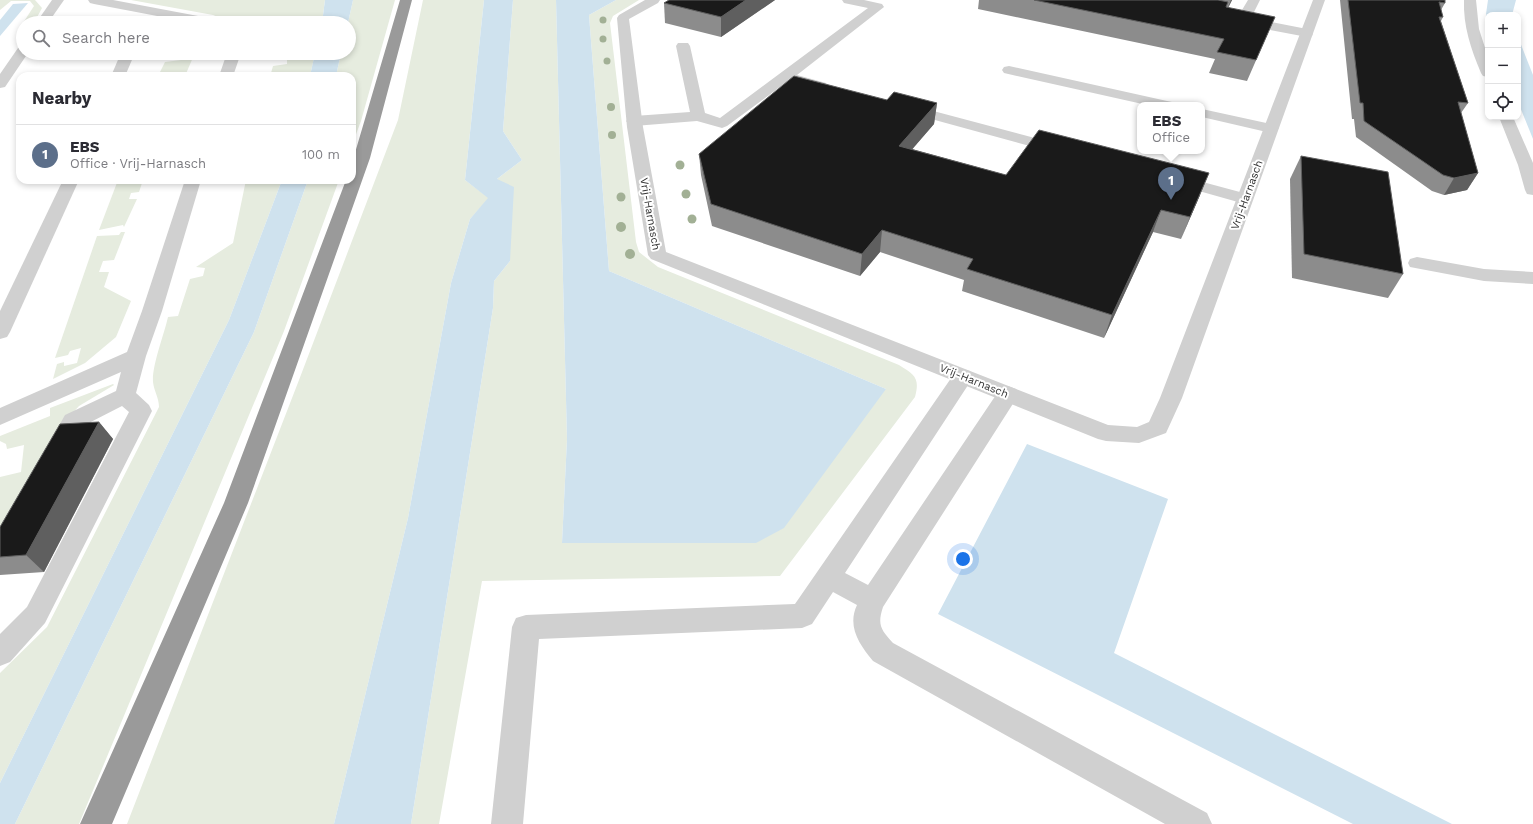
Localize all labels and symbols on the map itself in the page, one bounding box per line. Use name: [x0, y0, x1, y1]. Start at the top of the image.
street label: Vrij-Harnasch: [1228, 158, 1266, 232]
pin: 1: [1158, 167, 1184, 200]
street label: Vrij-Harnasch: [637, 177, 663, 251]
street label: Vrij-Harnasch: [938, 361, 1010, 401]
your location: [953, 549, 973, 569]

